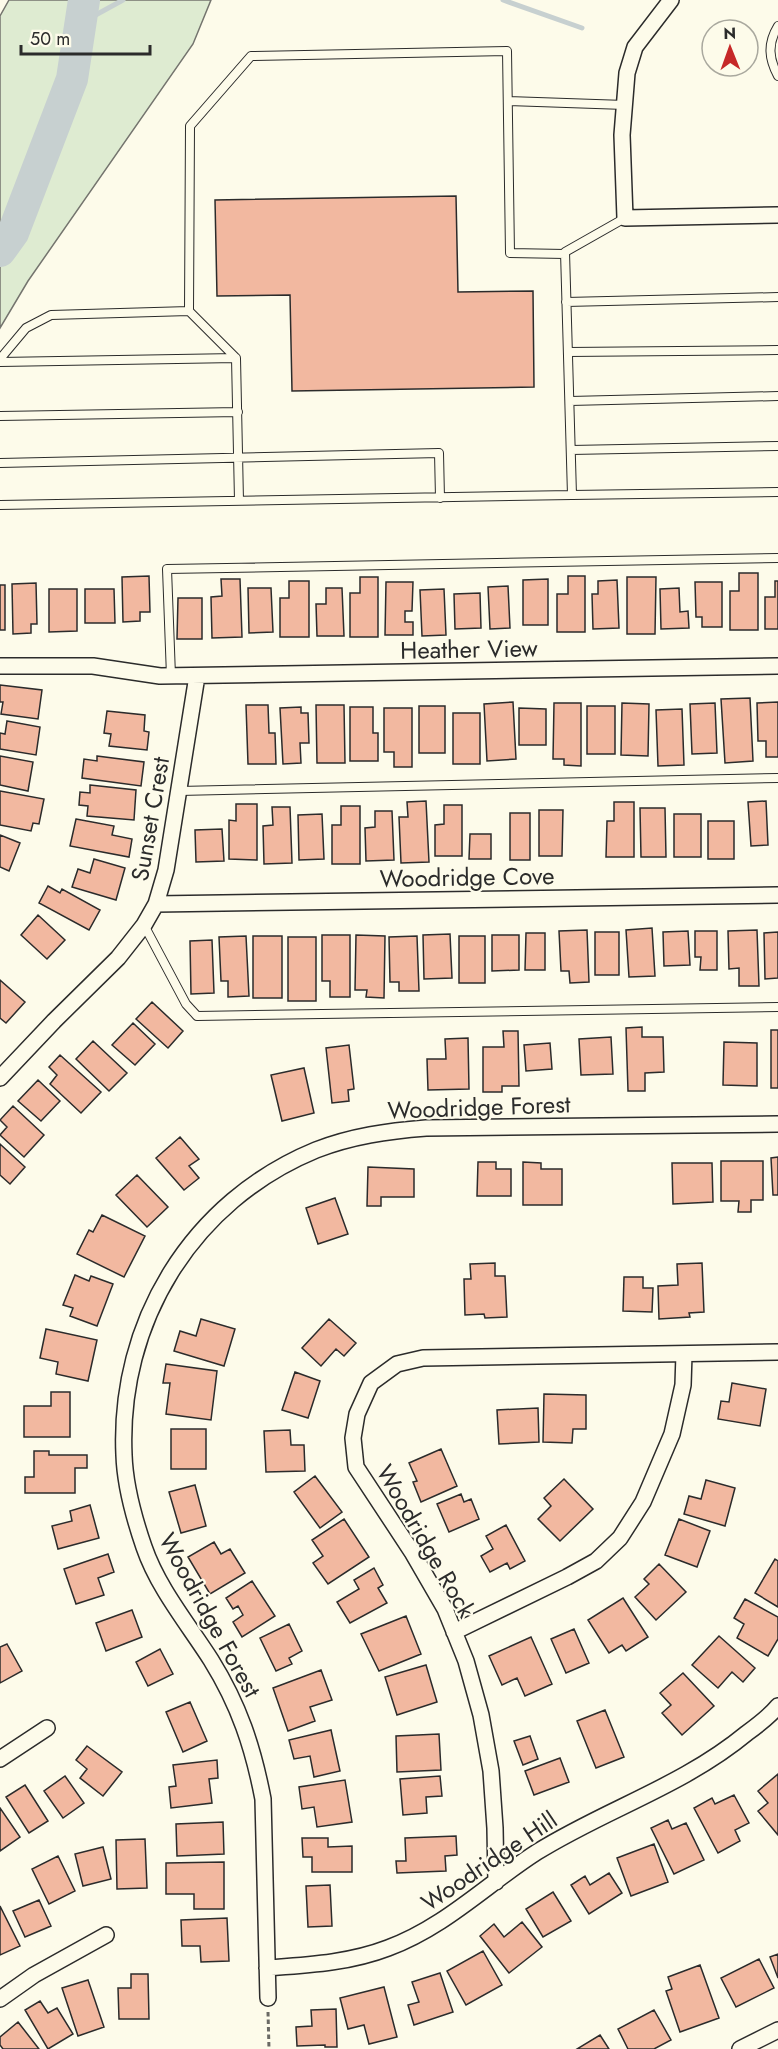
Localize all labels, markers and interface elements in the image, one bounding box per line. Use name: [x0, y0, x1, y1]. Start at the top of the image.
scale bar: [21, 18, 150, 56]
north arrow: [700, 18, 760, 78]
text: N: [723, 22, 736, 45]
text: 50 m: [30, 26, 70, 52]
street label: Heather View: [400, 630, 539, 668]
street label: Sunset Crest: [122, 754, 178, 884]
street label: Woodridge Cove: [379, 858, 555, 896]
street label: Woodridge Forest: [387, 1086, 571, 1128]
street label: Woodridge Rock: [368, 1458, 484, 1624]
street label: Woodridge Forest: [150, 1526, 270, 1704]
street label: Woodridge Hill: [414, 1802, 564, 1920]

